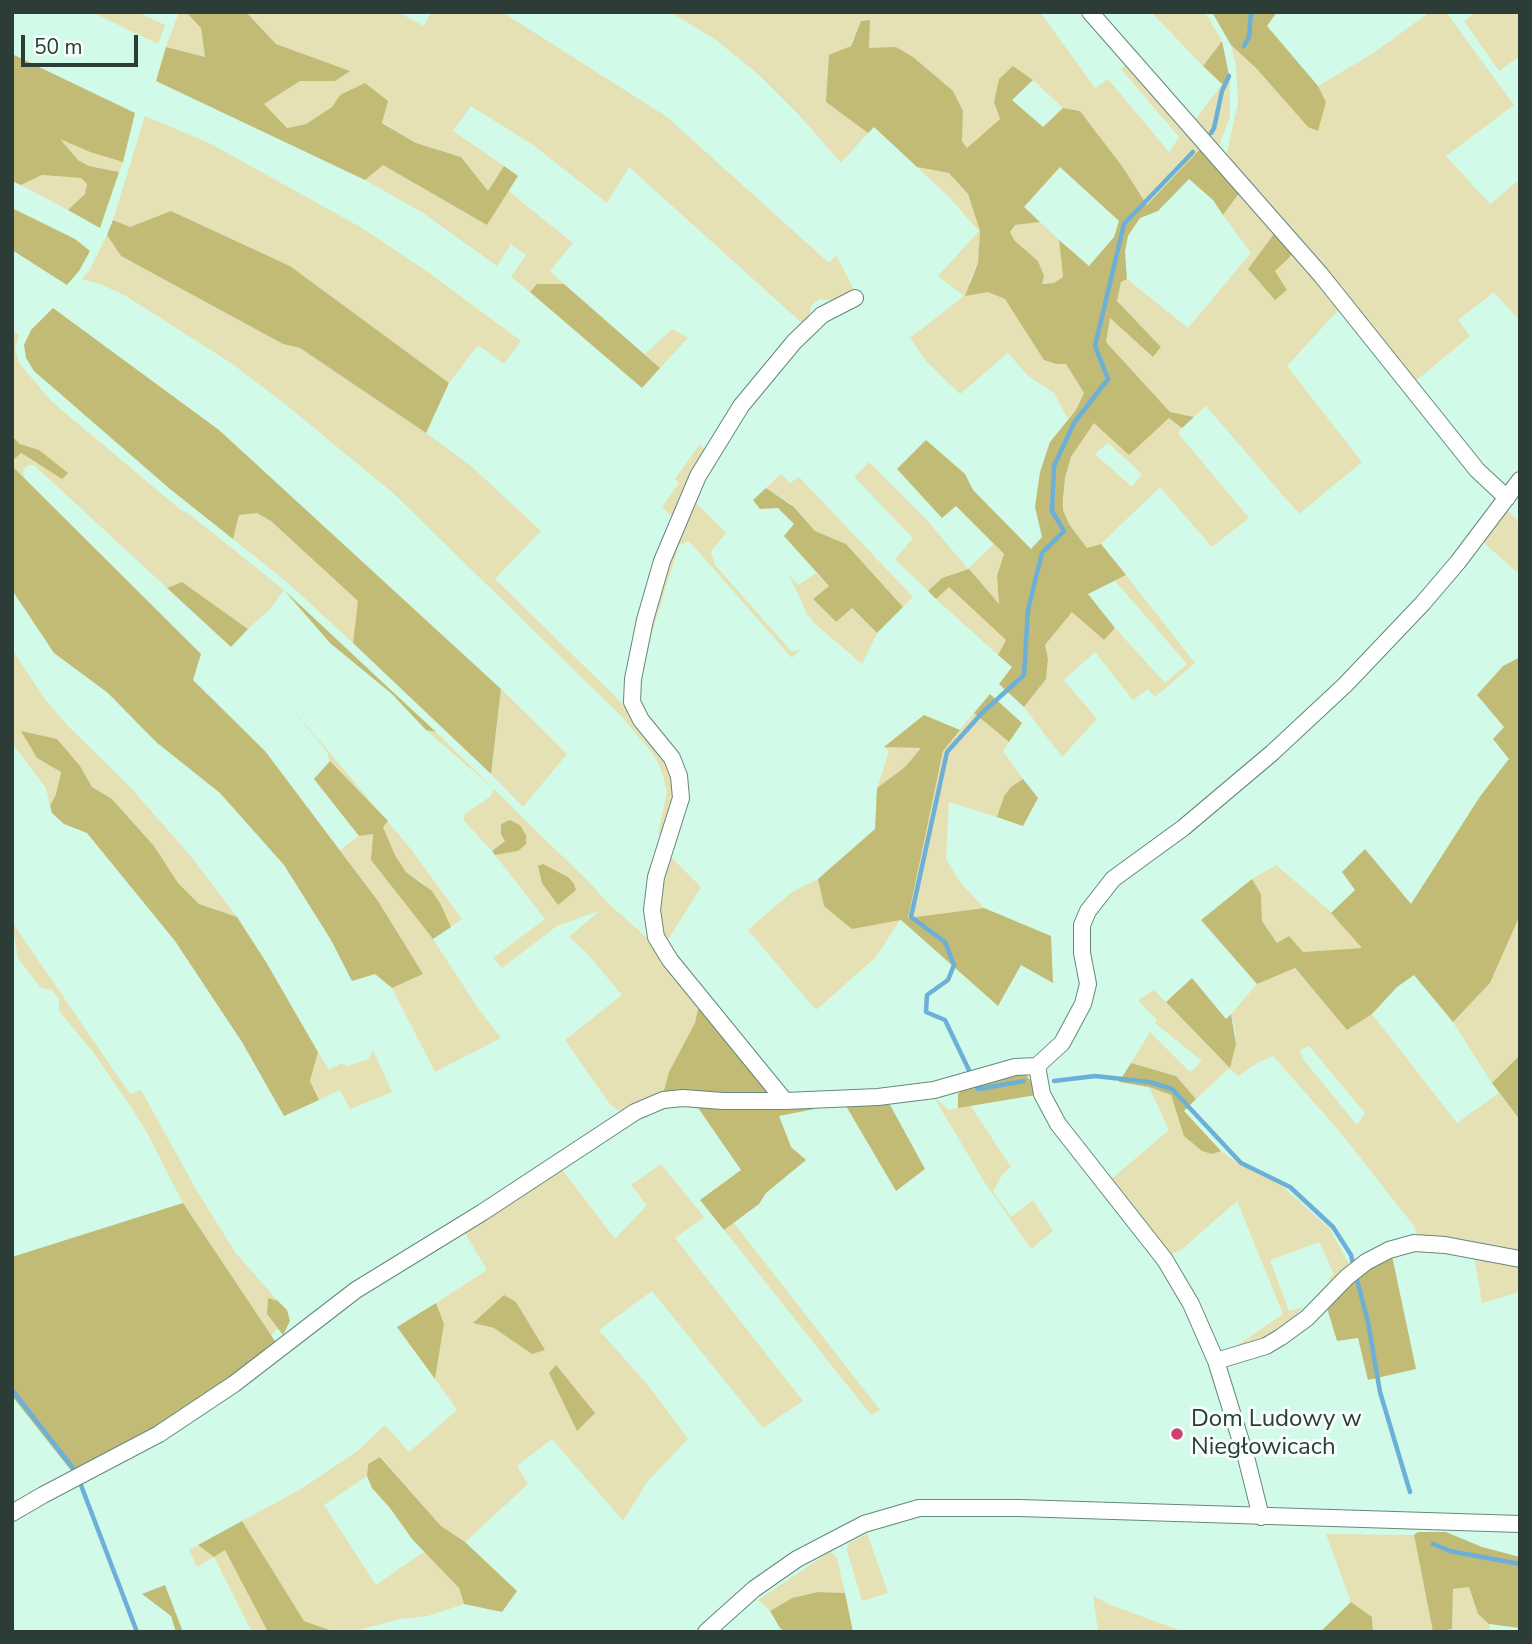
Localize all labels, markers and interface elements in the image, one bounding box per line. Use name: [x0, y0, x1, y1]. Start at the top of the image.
scale bar: [24, 21, 142, 65]
text: 50 m: [34, 33, 83, 61]
place label: Dom Ludowy w Niegłowicach: [1191, 1406, 1362, 1462]
marker: Dom Ludowy w Niegłowicach: [1169, 1426, 1185, 1442]

